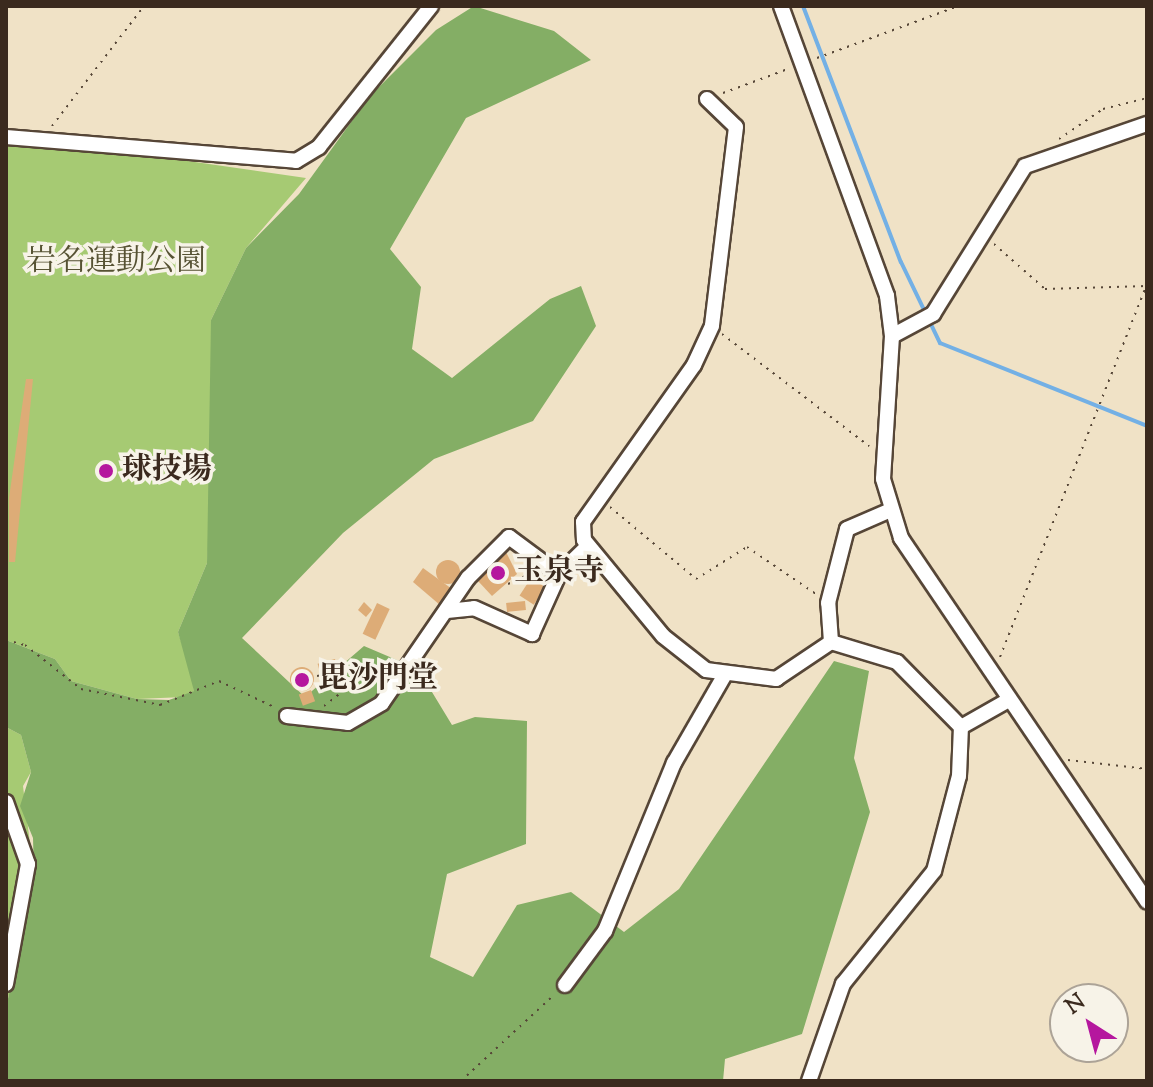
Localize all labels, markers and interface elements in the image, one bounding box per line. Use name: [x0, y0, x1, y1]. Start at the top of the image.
park label: 岩名運動公園: [26, 245, 206, 281]
place label: 球技場: [122, 453, 212, 489]
marker: 球技場: [97, 462, 115, 480]
place label: 玉泉寺: [514, 555, 604, 591]
marker: 玉泉寺: [489, 564, 507, 582]
place label: 毘沙門堂: [318, 662, 438, 698]
marker: 毘沙門堂: [293, 671, 311, 689]
north arrow: [1049, 983, 1129, 1063]
text: N: [1060, 987, 1093, 1023]

